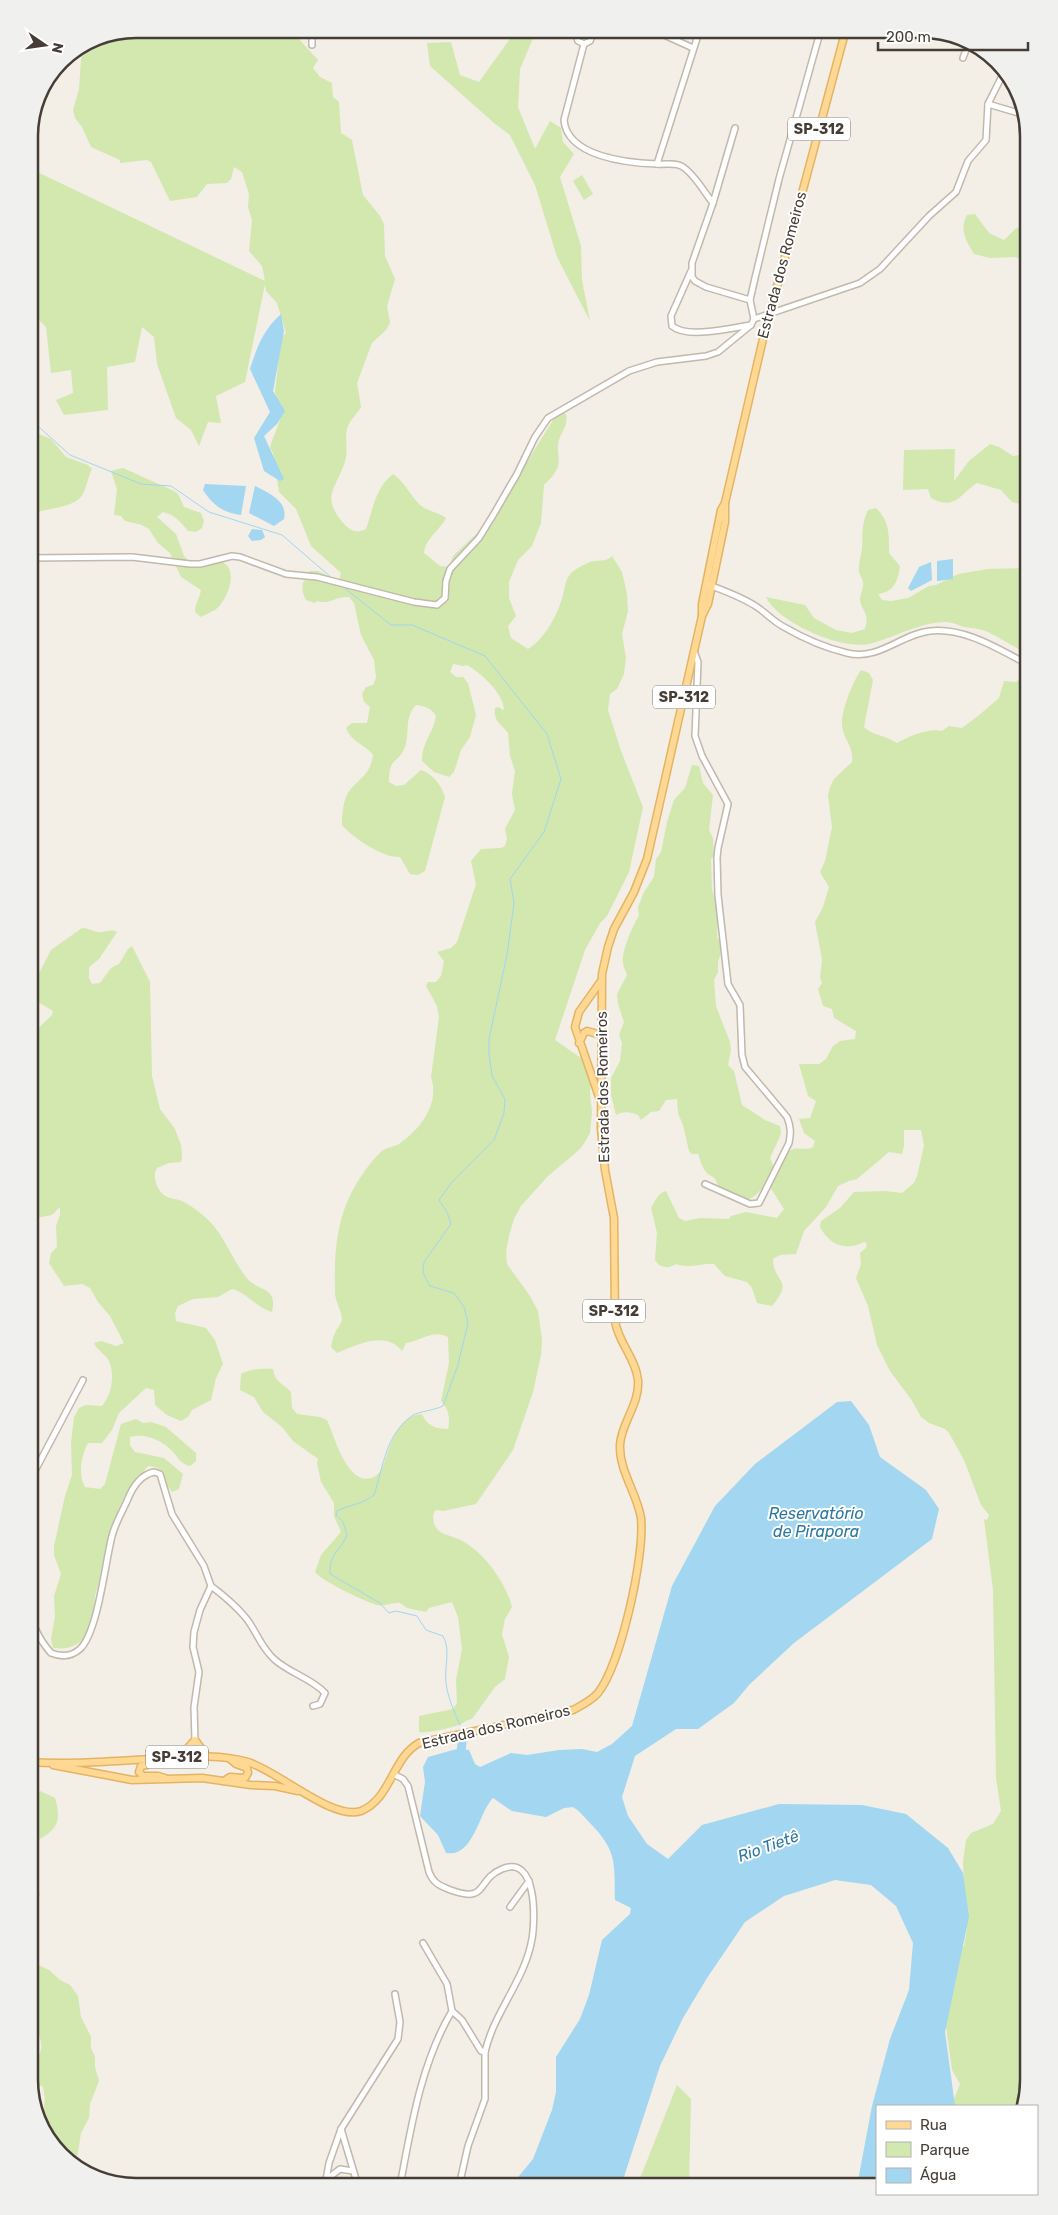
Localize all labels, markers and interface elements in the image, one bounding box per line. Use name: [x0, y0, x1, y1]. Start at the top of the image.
north arrow: [20, 20, 70, 70]
scale bar: [878, 20, 1028, 52]
text: 200 m: [886, 28, 931, 46]
text: N: [48, 41, 67, 55]
road number: SP-312: [788, 118, 850, 140]
street label: Estrada dos Romeiros: [754, 189, 810, 341]
road number: SP-312: [653, 686, 715, 709]
street label: Estrada dos Romeiros: [593, 1011, 613, 1163]
road number: SP-312: [583, 1300, 645, 1322]
water label: Reservatório de Pirapora: [768, 1504, 864, 1541]
street label: Estrada dos Romeiros: [420, 1701, 572, 1753]
road number: SP-312: [146, 1745, 208, 1768]
water label: Rio Tietê: [735, 1826, 801, 1866]
legend: [876, 2105, 1038, 2195]
text: Rua: [920, 2116, 947, 2134]
text: Parque: [920, 2141, 970, 2159]
text: Água: [920, 2166, 956, 2184]

